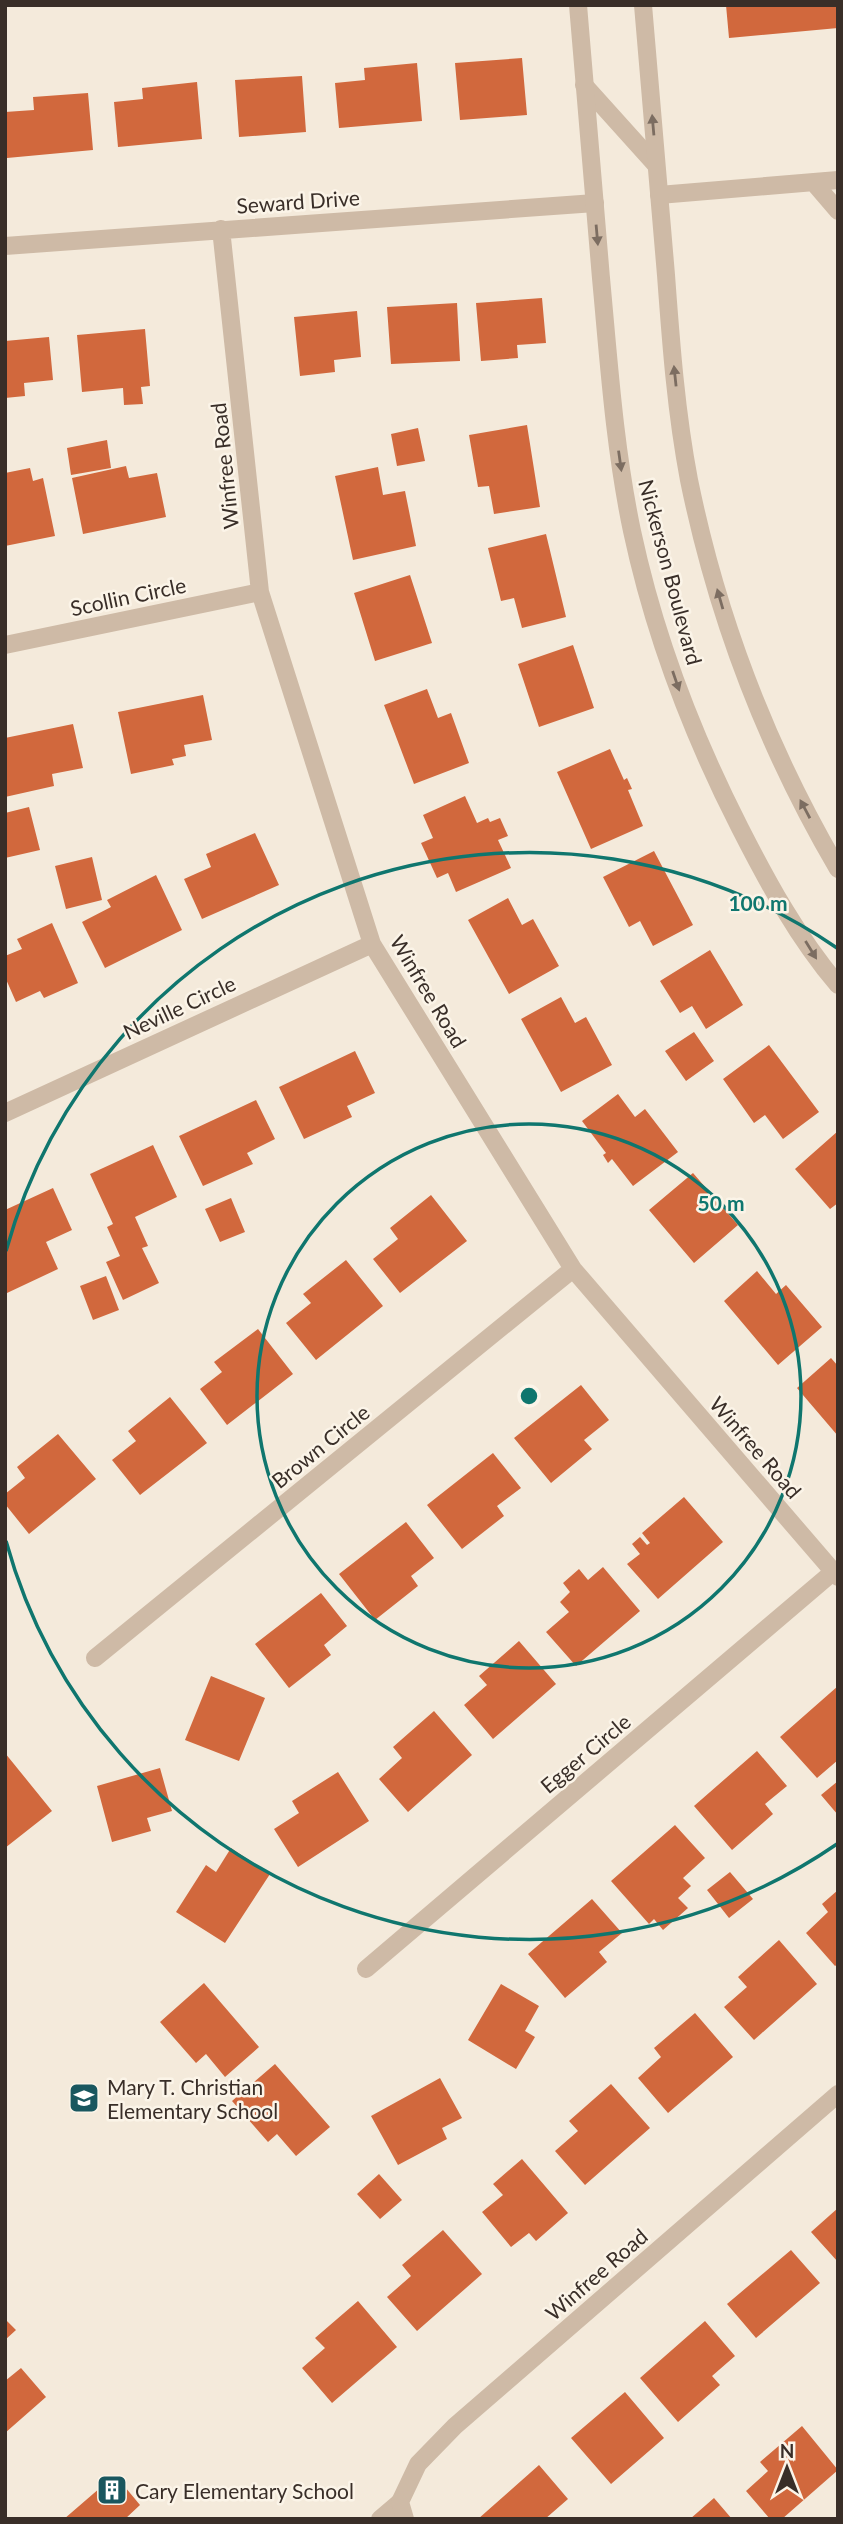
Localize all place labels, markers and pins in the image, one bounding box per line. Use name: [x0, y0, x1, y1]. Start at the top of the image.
centre of rings: [517, 1384, 541, 1408]
place label: Mary T. Christian Elementary School: [107, 2074, 278, 2123]
school or university icon: Mary T. Christian Elementary School: [67, 2081, 101, 2115]
building icon: Cary Elementary School: [95, 2473, 129, 2507]
place label: Cary Elementary School: [135, 2478, 354, 2503]

